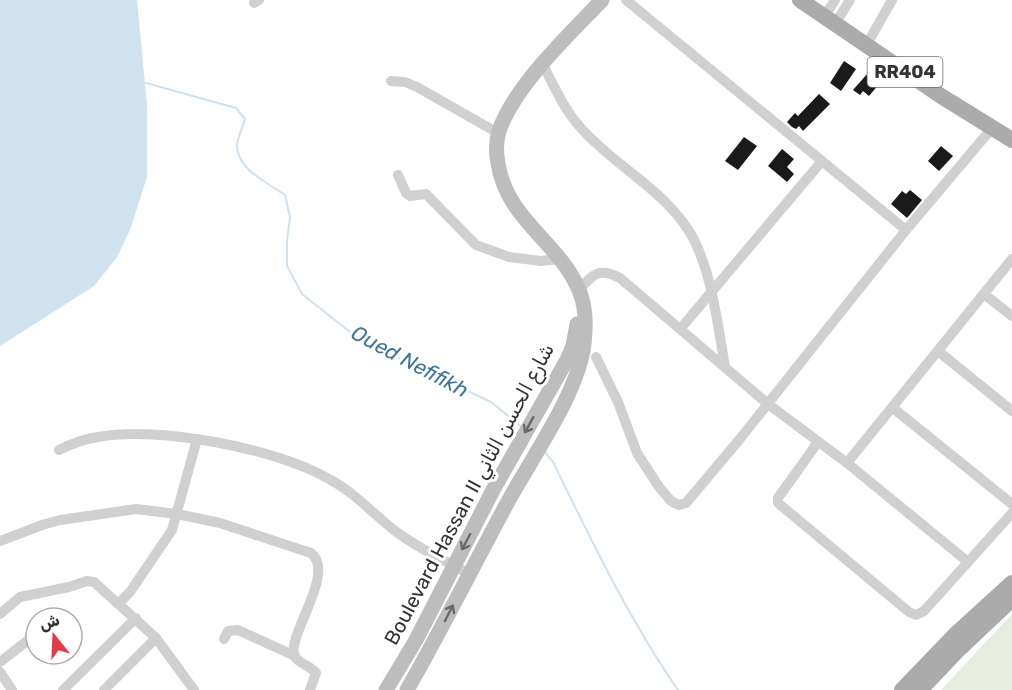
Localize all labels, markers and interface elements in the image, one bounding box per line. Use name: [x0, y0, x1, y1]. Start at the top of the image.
road number: RR404: [868, 57, 942, 87]
water label: Oued Nefifikh: [347, 320, 473, 402]
street label: Boulevard Hassan II شارع الحسن الثاني: [379, 339, 562, 650]
one-way arrow: [523, 417, 535, 434]
one-way arrow: [460, 533, 472, 550]
one-way arrow: [443, 604, 455, 622]
north arrow: [24, 606, 84, 666]
text: ش: [37, 610, 62, 634]

